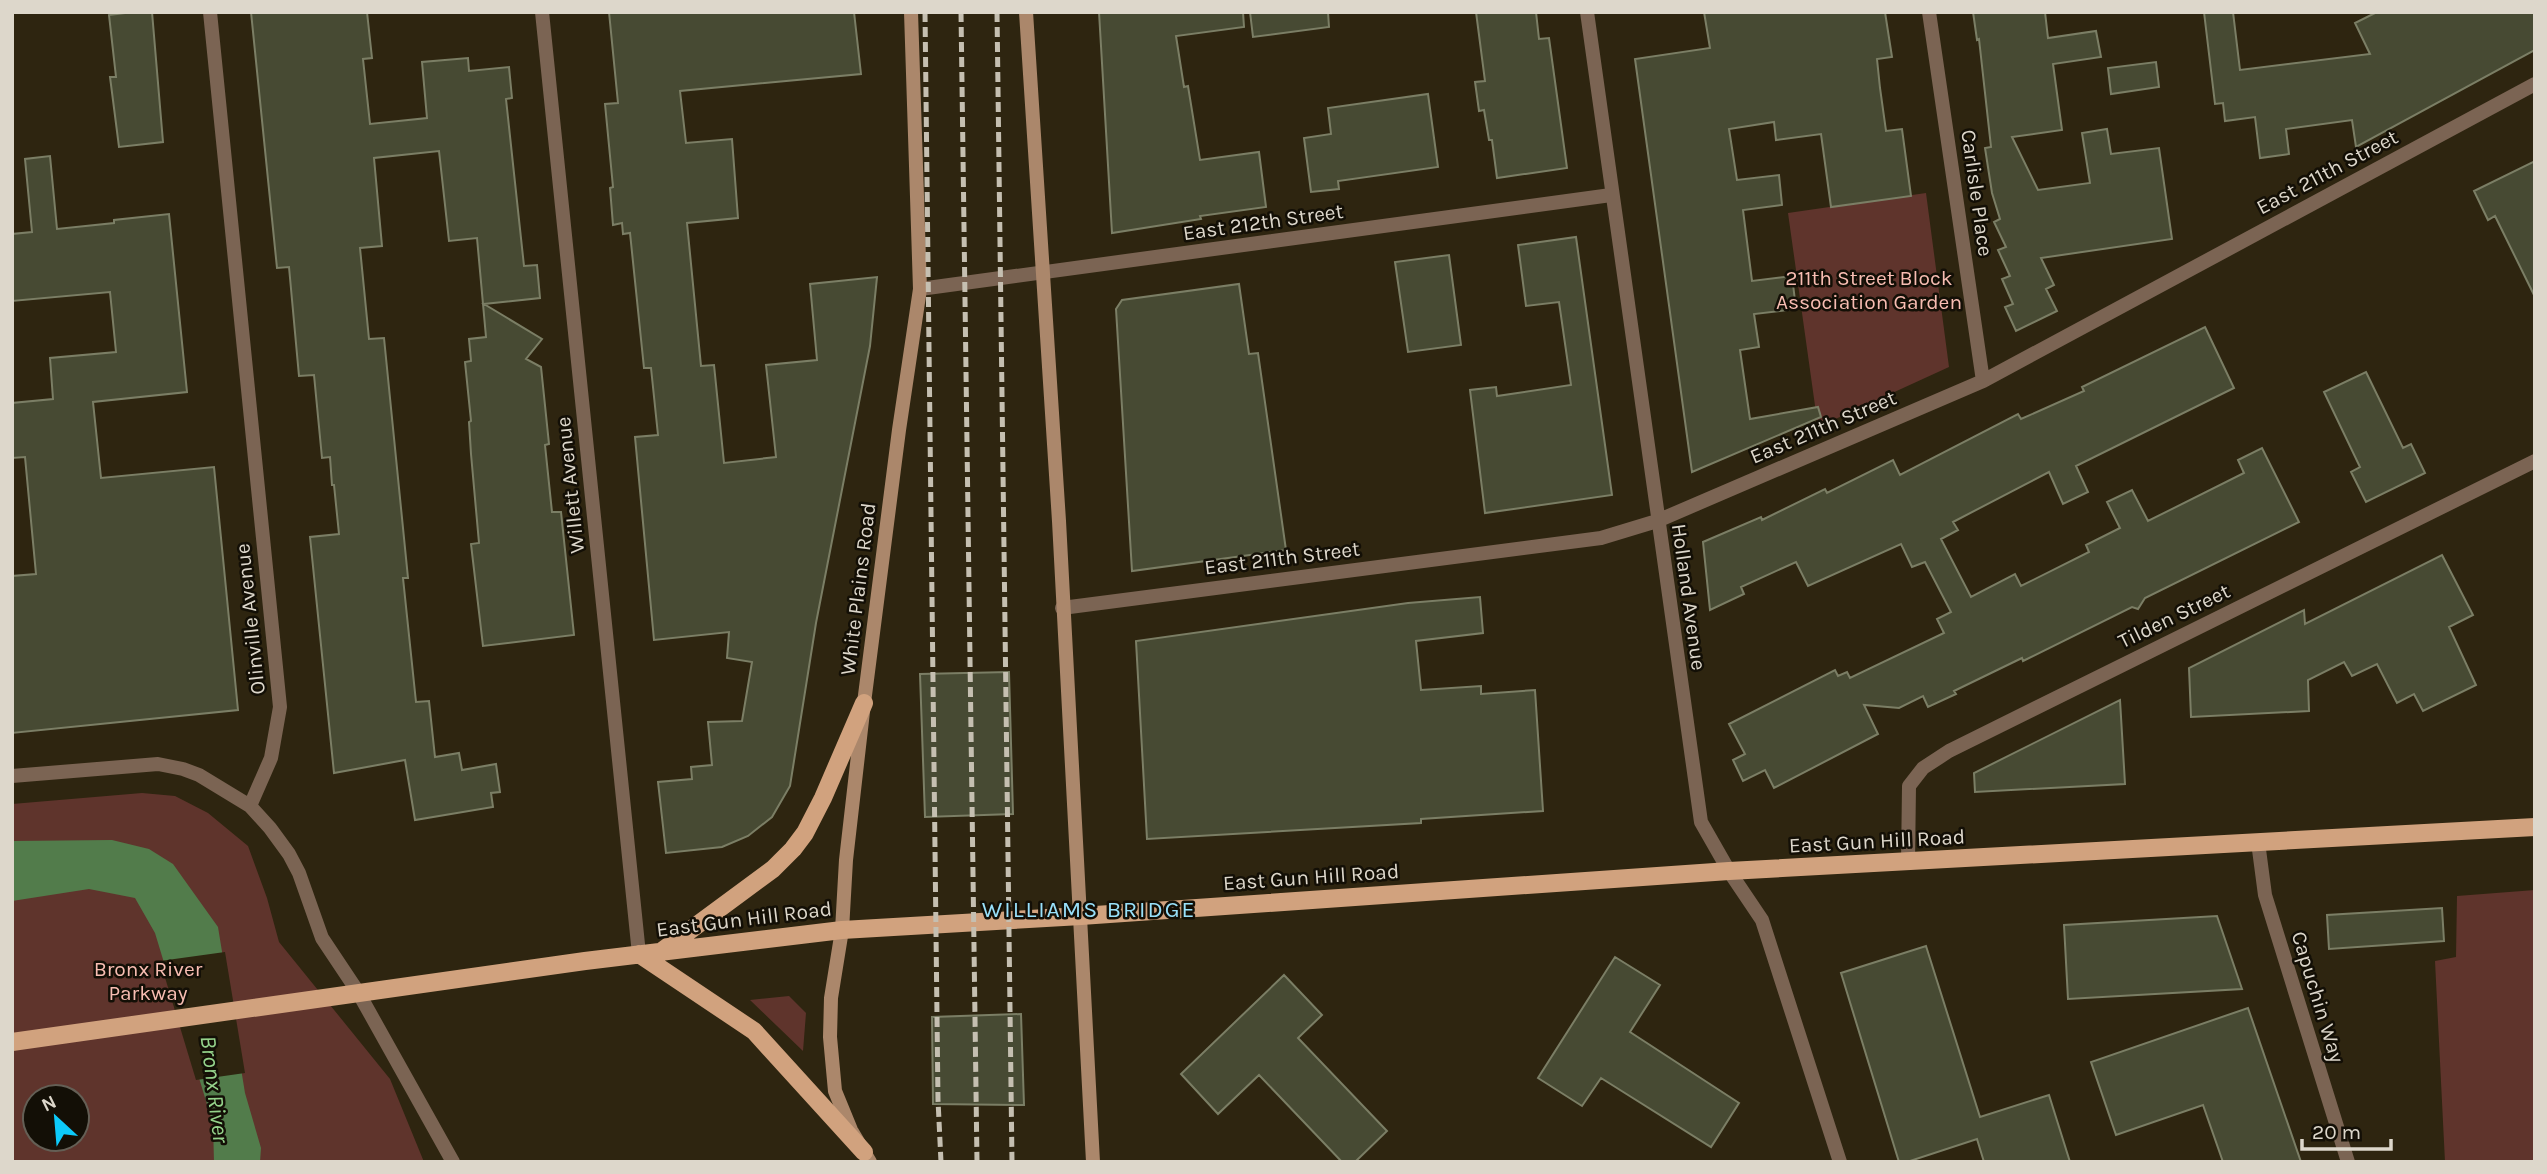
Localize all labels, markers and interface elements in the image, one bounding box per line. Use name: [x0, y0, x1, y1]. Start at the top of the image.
street label: East 211th Street: [2252, 125, 2402, 219]
street label: Carlisle Place: [1956, 128, 1998, 258]
street label: East 212th Street: [1181, 199, 1345, 245]
park label: 211th Street Block Association Garden: [1776, 266, 1962, 314]
street label: East 211th Street: [1746, 385, 1900, 469]
street label: Willett Avenue: [551, 415, 589, 555]
street label: White Plains Road: [836, 501, 880, 677]
street label: Holland Avenue: [1667, 522, 1711, 672]
street label: East 211th Street: [1203, 537, 1361, 579]
street label: Olinville Avenue: [230, 542, 270, 696]
street label: Tilden Street: [2114, 579, 2234, 653]
street label: East Gun Hill Road: [1788, 824, 1966, 858]
street label: East Gun Hill Road: [1222, 859, 1400, 895]
street label: East Gun Hill Road: [655, 896, 833, 942]
district label: WILLIAMS BRIDGE: [982, 896, 1196, 923]
street label: Capuchin Way: [2287, 928, 2349, 1066]
park label: Bronx River Parkway: [94, 957, 203, 1005]
water label: Bronx River: [195, 1034, 235, 1145]
north arrow: [21, 1083, 91, 1153]
text: N: [38, 1091, 60, 1116]
scale bar: [2302, 1108, 2391, 1152]
text: 20 m: [2312, 1120, 2361, 1144]

